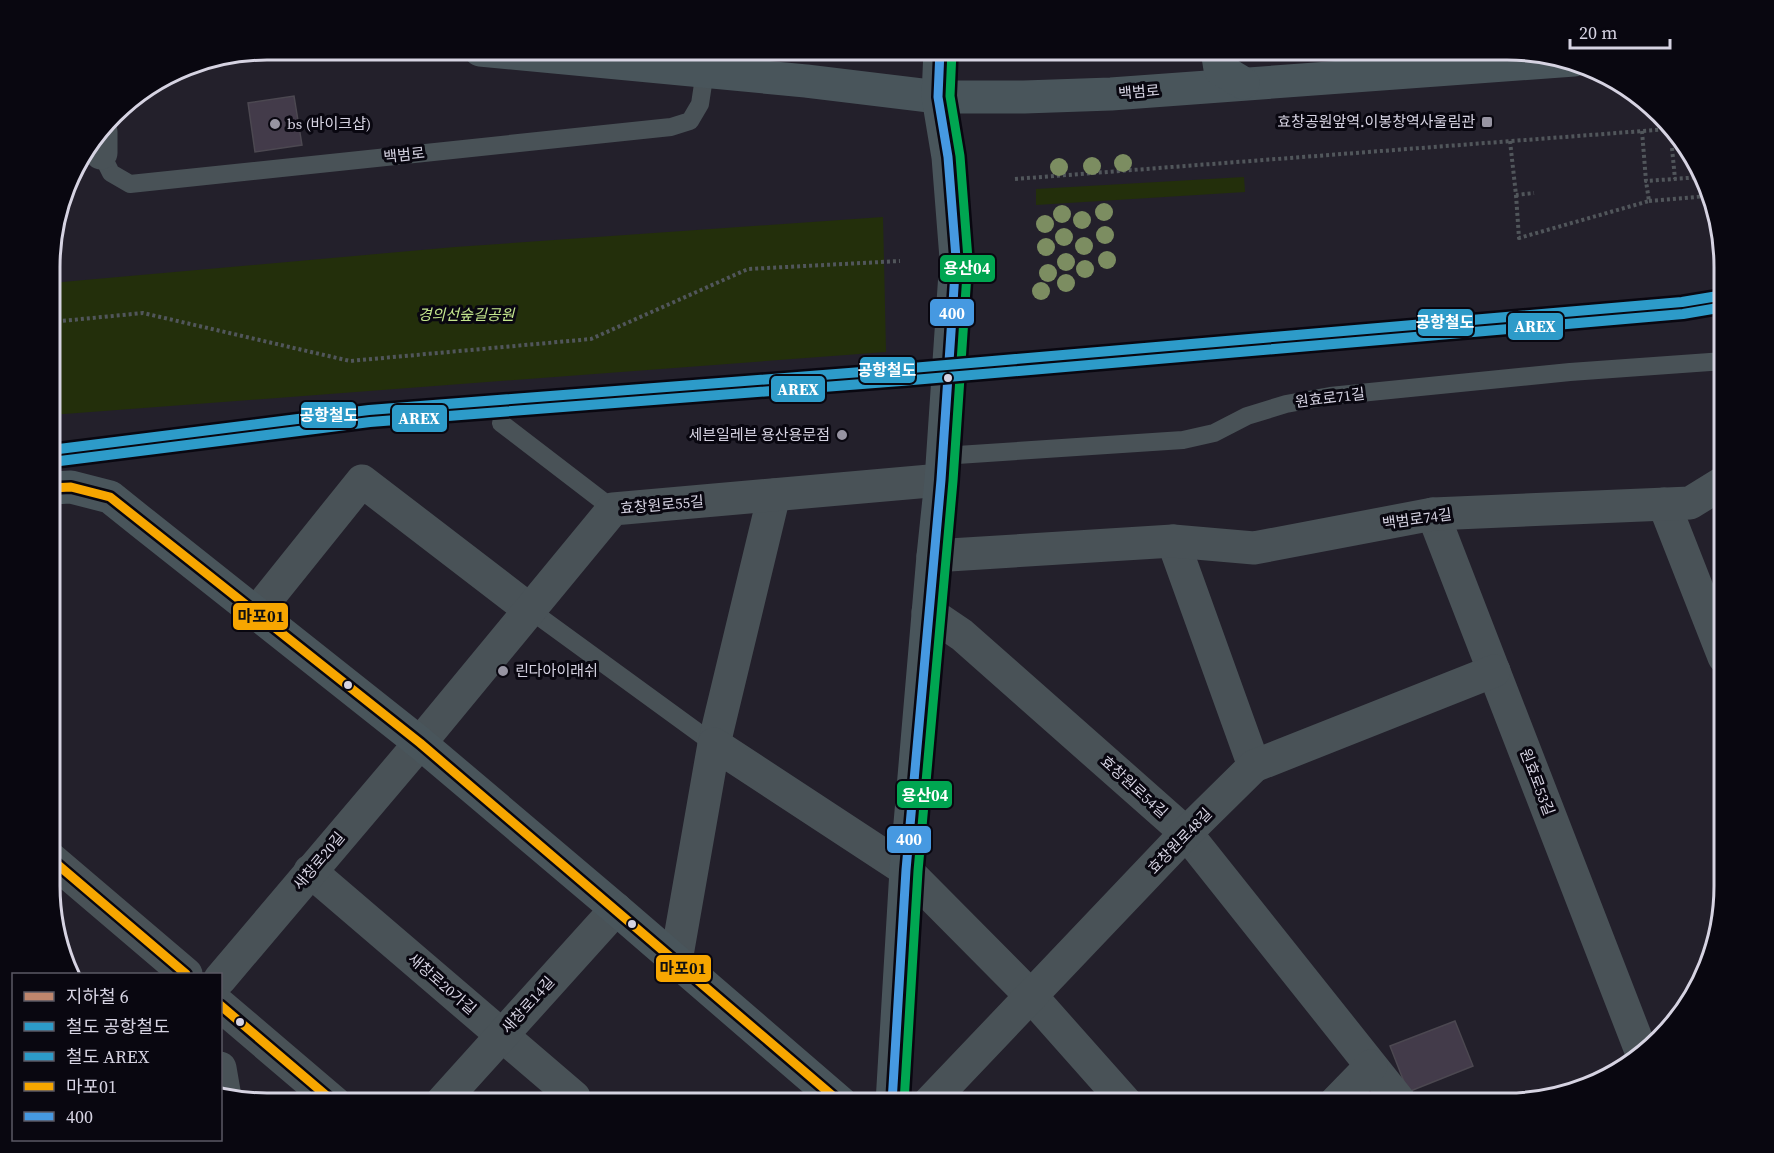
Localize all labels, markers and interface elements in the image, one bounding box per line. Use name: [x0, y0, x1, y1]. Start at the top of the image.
scale bar: [1570, 12, 1670, 50]
text: 20 m: [1579, 20, 1617, 45]
street label: 백범로: [1117, 79, 1160, 104]
place label: 효창공원앞역.이봉창역사울림관: [1277, 111, 1475, 132]
place label: bs (바이크샵): [287, 113, 371, 134]
marker: 효창공원앞역.이봉창역사울림관: [1480, 115, 1494, 129]
marker: bs (바이크샵): [268, 117, 282, 131]
street label: 백범로: [382, 142, 426, 167]
line badge: 용산04: [939, 254, 996, 283]
text: 용산04: [944, 257, 991, 279]
line badge: 400: [929, 298, 975, 327]
text: 400: [939, 302, 965, 324]
park label: 경의선숲길공원: [418, 304, 515, 325]
line badge: 공항철도: [1417, 308, 1474, 337]
text: 공항철도: [1416, 311, 1474, 333]
line badge: AREX: [1507, 312, 1564, 341]
text: AREX: [1514, 315, 1556, 337]
line badge: 공항철도: [859, 356, 916, 384]
text: 공항철도: [858, 359, 916, 381]
unlabelled marker: [942, 372, 954, 384]
line badge: AREX: [770, 375, 826, 403]
text: AREX: [777, 378, 819, 400]
street label: 원효로71길: [1294, 383, 1366, 412]
line badge: 공항철도: [300, 401, 357, 429]
text: 공항철도: [300, 404, 358, 426]
line badge: AREX: [391, 404, 448, 433]
text: AREX: [398, 407, 440, 429]
place label: 세븐일레븐 용산용문점: [689, 424, 830, 445]
marker: 세븐일레븐 용산용문점: [835, 428, 849, 442]
street label: 효창원로55길: [619, 490, 705, 519]
street label: 백범로74길: [1381, 503, 1453, 534]
line badge: 마포01: [232, 602, 289, 631]
text: 마포01: [238, 605, 284, 627]
place label: 린다아이래쉬: [515, 660, 598, 681]
marker: 린다아이래쉬: [496, 664, 510, 678]
unlabelled marker: [342, 679, 354, 691]
street label: 원효로53길: [1515, 745, 1560, 818]
street label: 효창원로54길: [1096, 751, 1173, 823]
line badge: 용산04: [896, 780, 953, 809]
text: 용산04: [902, 784, 949, 806]
street label: 효창원로48길: [1143, 803, 1216, 878]
line badge: 400: [886, 825, 932, 854]
street label: 새창로20길: [288, 827, 349, 894]
text: 400: [896, 828, 922, 850]
unlabelled marker: [626, 918, 638, 930]
street label: 새창로20가길: [404, 948, 481, 1019]
line badge: 마포01: [655, 954, 712, 983]
text: 마포01: [660, 957, 706, 979]
street label: 새창로14길: [496, 972, 559, 1038]
legend: [12, 973, 222, 1141]
text: 지하철 6: [66, 984, 129, 1009]
text: 철도 공항철도: [66, 1014, 170, 1039]
unlabelled marker: [234, 1016, 246, 1028]
text: 철도 AREX: [66, 1044, 150, 1069]
text: 마포01: [66, 1074, 117, 1099]
text: 400: [66, 1104, 93, 1129]

